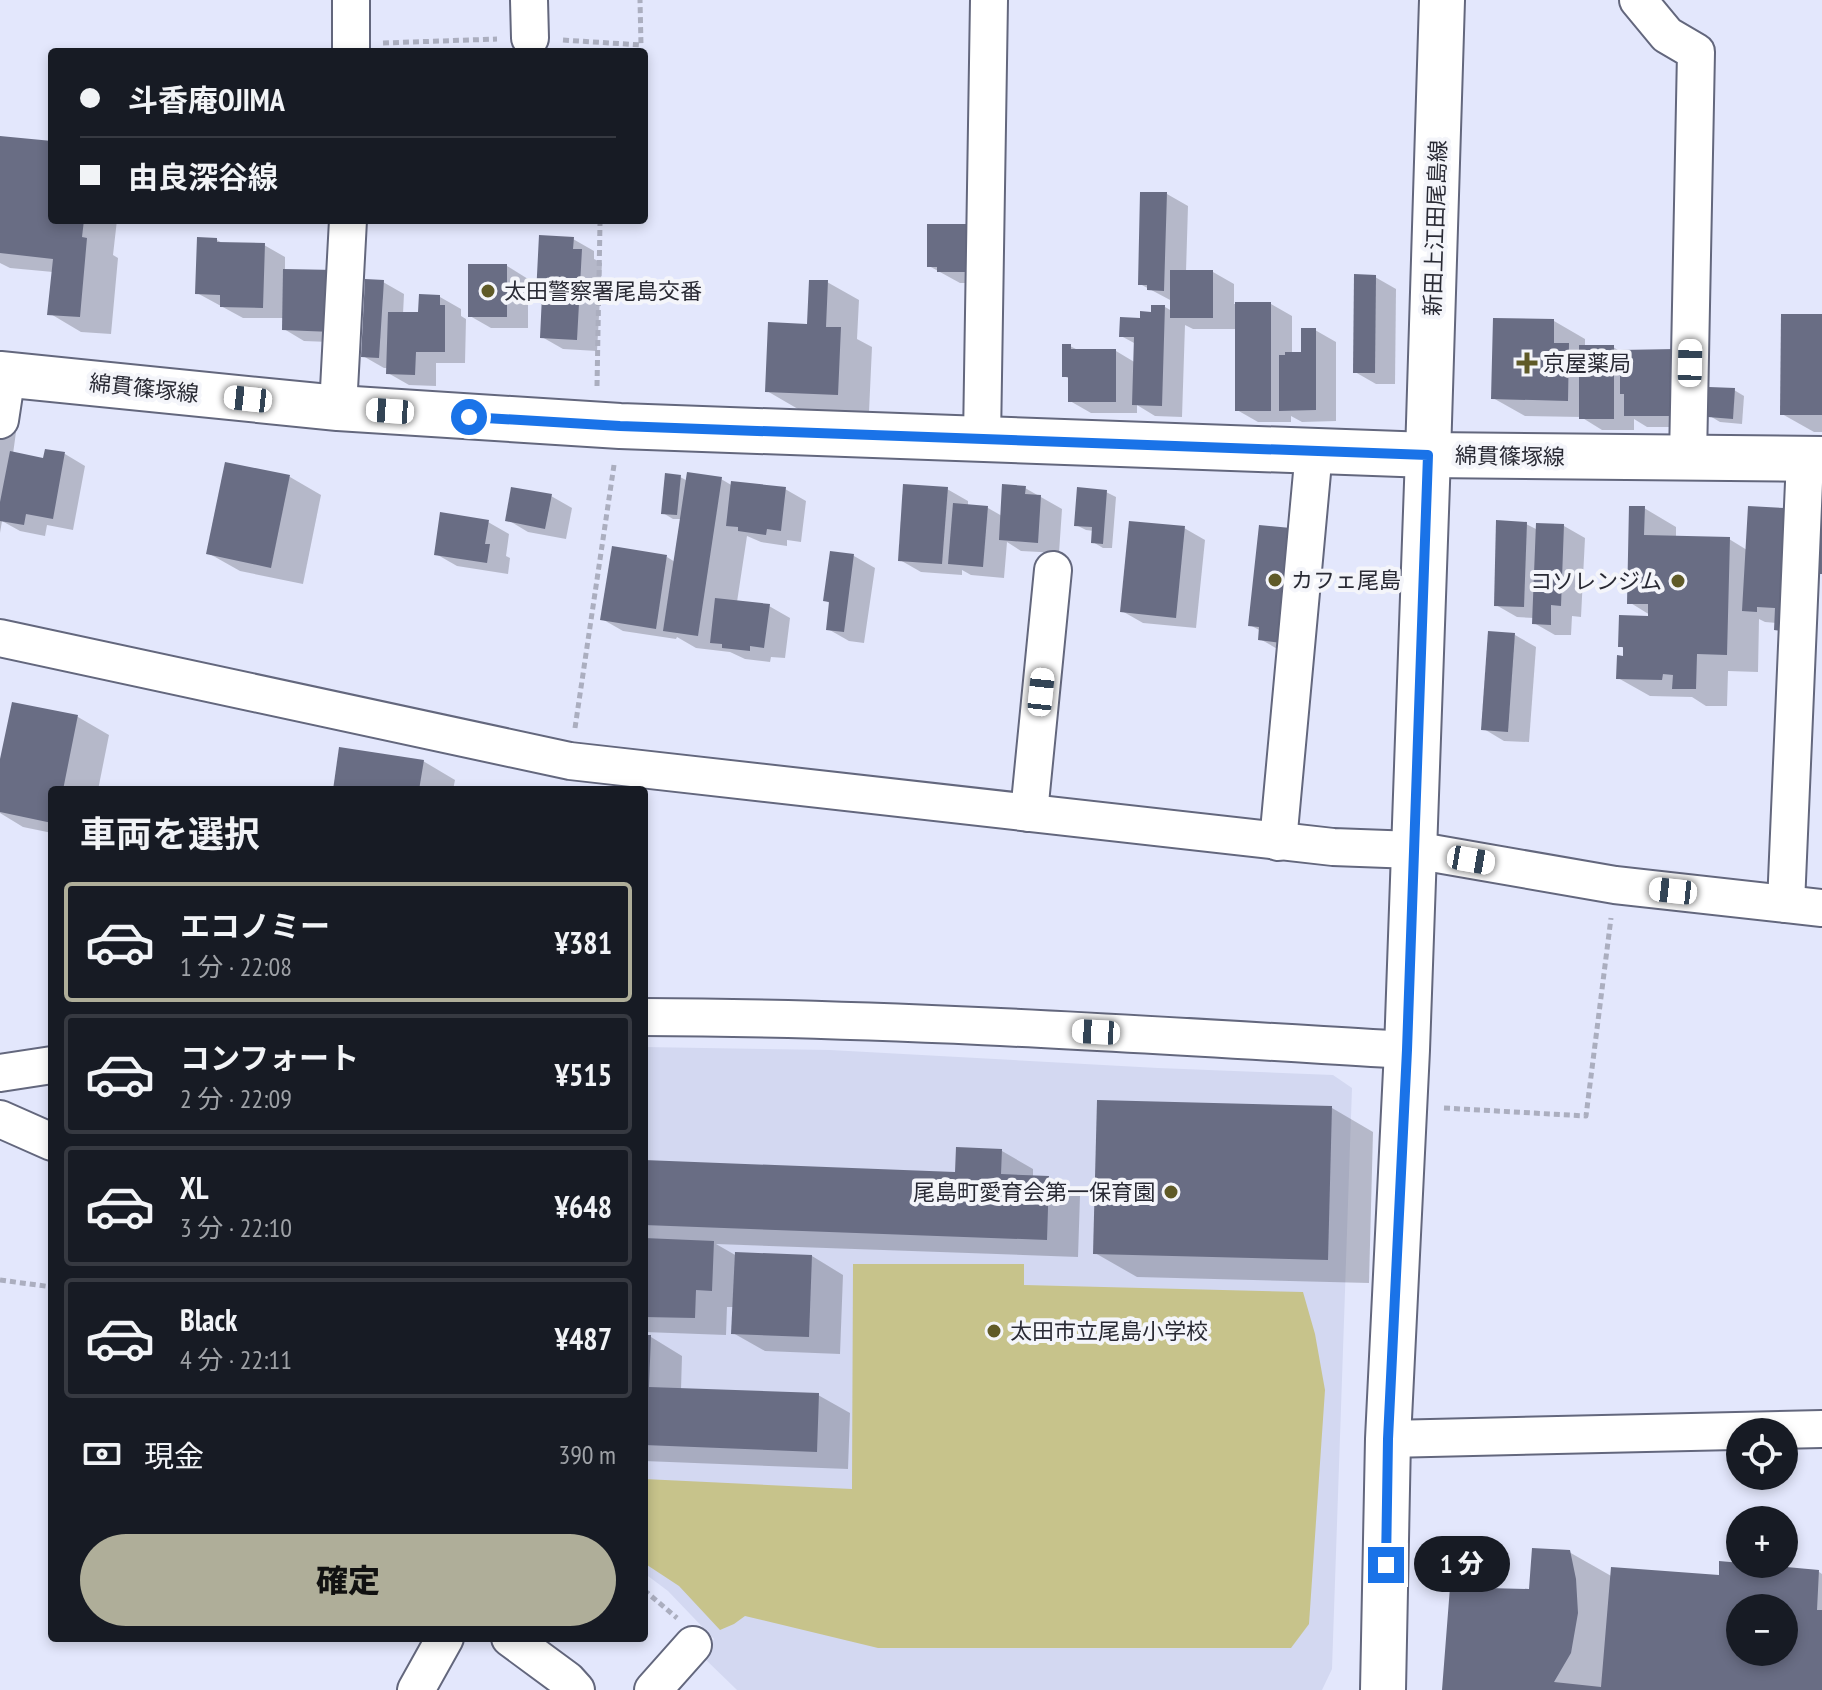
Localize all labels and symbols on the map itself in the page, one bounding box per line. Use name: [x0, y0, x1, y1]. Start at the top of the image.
street label: 新田上江田尾島線: [1418, 140, 1452, 316]
place label: 太田警察署尾島交番: [504, 277, 702, 305]
marker: 太田警察署尾島交番: [479, 282, 497, 300]
car: [1678, 339, 1702, 387]
place label: 京屋薬局: [1543, 349, 1631, 377]
marker: 京屋薬局: [1518, 354, 1536, 372]
street label: 綿貫篠塚線: [88, 368, 200, 408]
car: [223, 385, 273, 413]
car: [365, 397, 415, 425]
route start: [451, 399, 487, 435]
street label: 綿貫篠塚線: [1455, 441, 1565, 471]
place label: カフェ尾島: [1291, 566, 1401, 594]
place label: コソレンジム: [1530, 567, 1662, 595]
marker: カフェ尾島: [1266, 571, 1284, 589]
marker: コソレンジム: [1669, 572, 1687, 590]
car: [1027, 667, 1055, 717]
car: [1445, 844, 1497, 876]
car: [1648, 877, 1698, 905]
car: [1071, 1019, 1121, 1045]
place label: 尾島町愛育会第一保育園: [913, 1178, 1155, 1206]
marker: 尾島町愛育会第一保育園: [1162, 1183, 1180, 1201]
place label: 太田市立尾島小学校: [1010, 1317, 1208, 1345]
marker: 太田市立尾島小学校: [985, 1322, 1003, 1340]
callout: 1 分: [1414, 1537, 1510, 1593]
route end: [1368, 1547, 1404, 1583]

